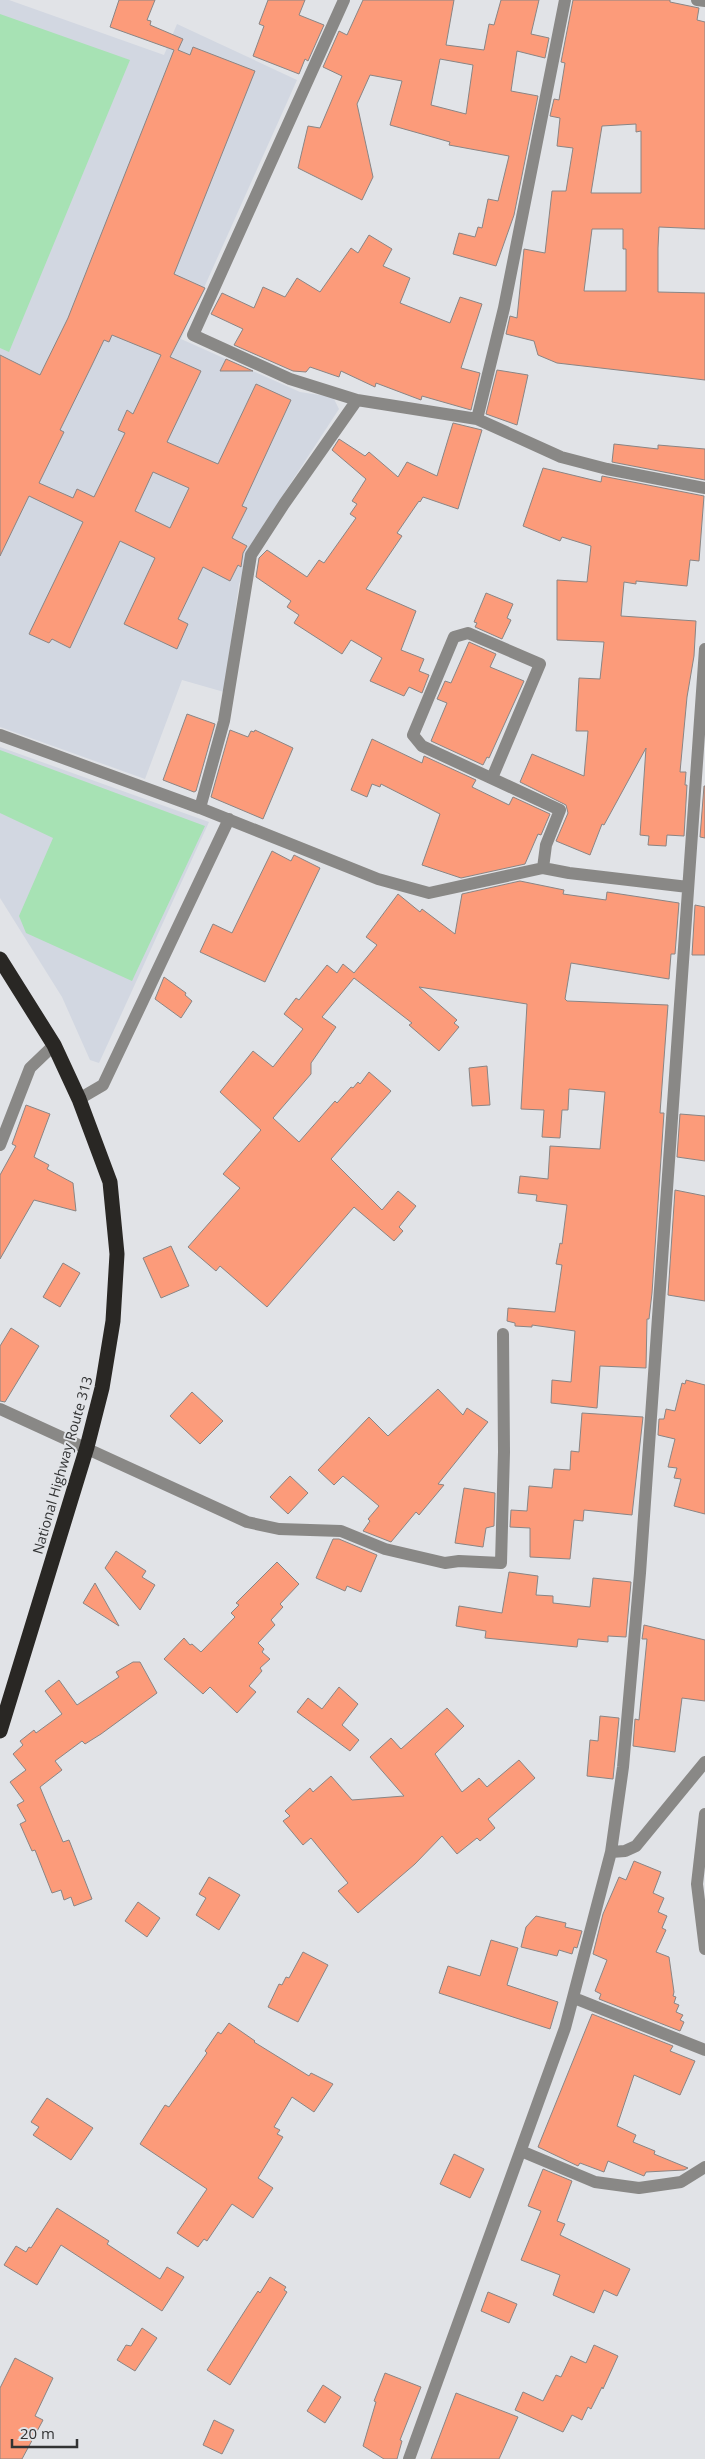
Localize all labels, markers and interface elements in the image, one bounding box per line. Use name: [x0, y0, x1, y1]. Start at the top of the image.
street label: National Highway Route 313: [27, 1374, 97, 1556]
scale bar: [12, 2416, 78, 2448]
text: 20 m: [20, 2423, 55, 2443]

